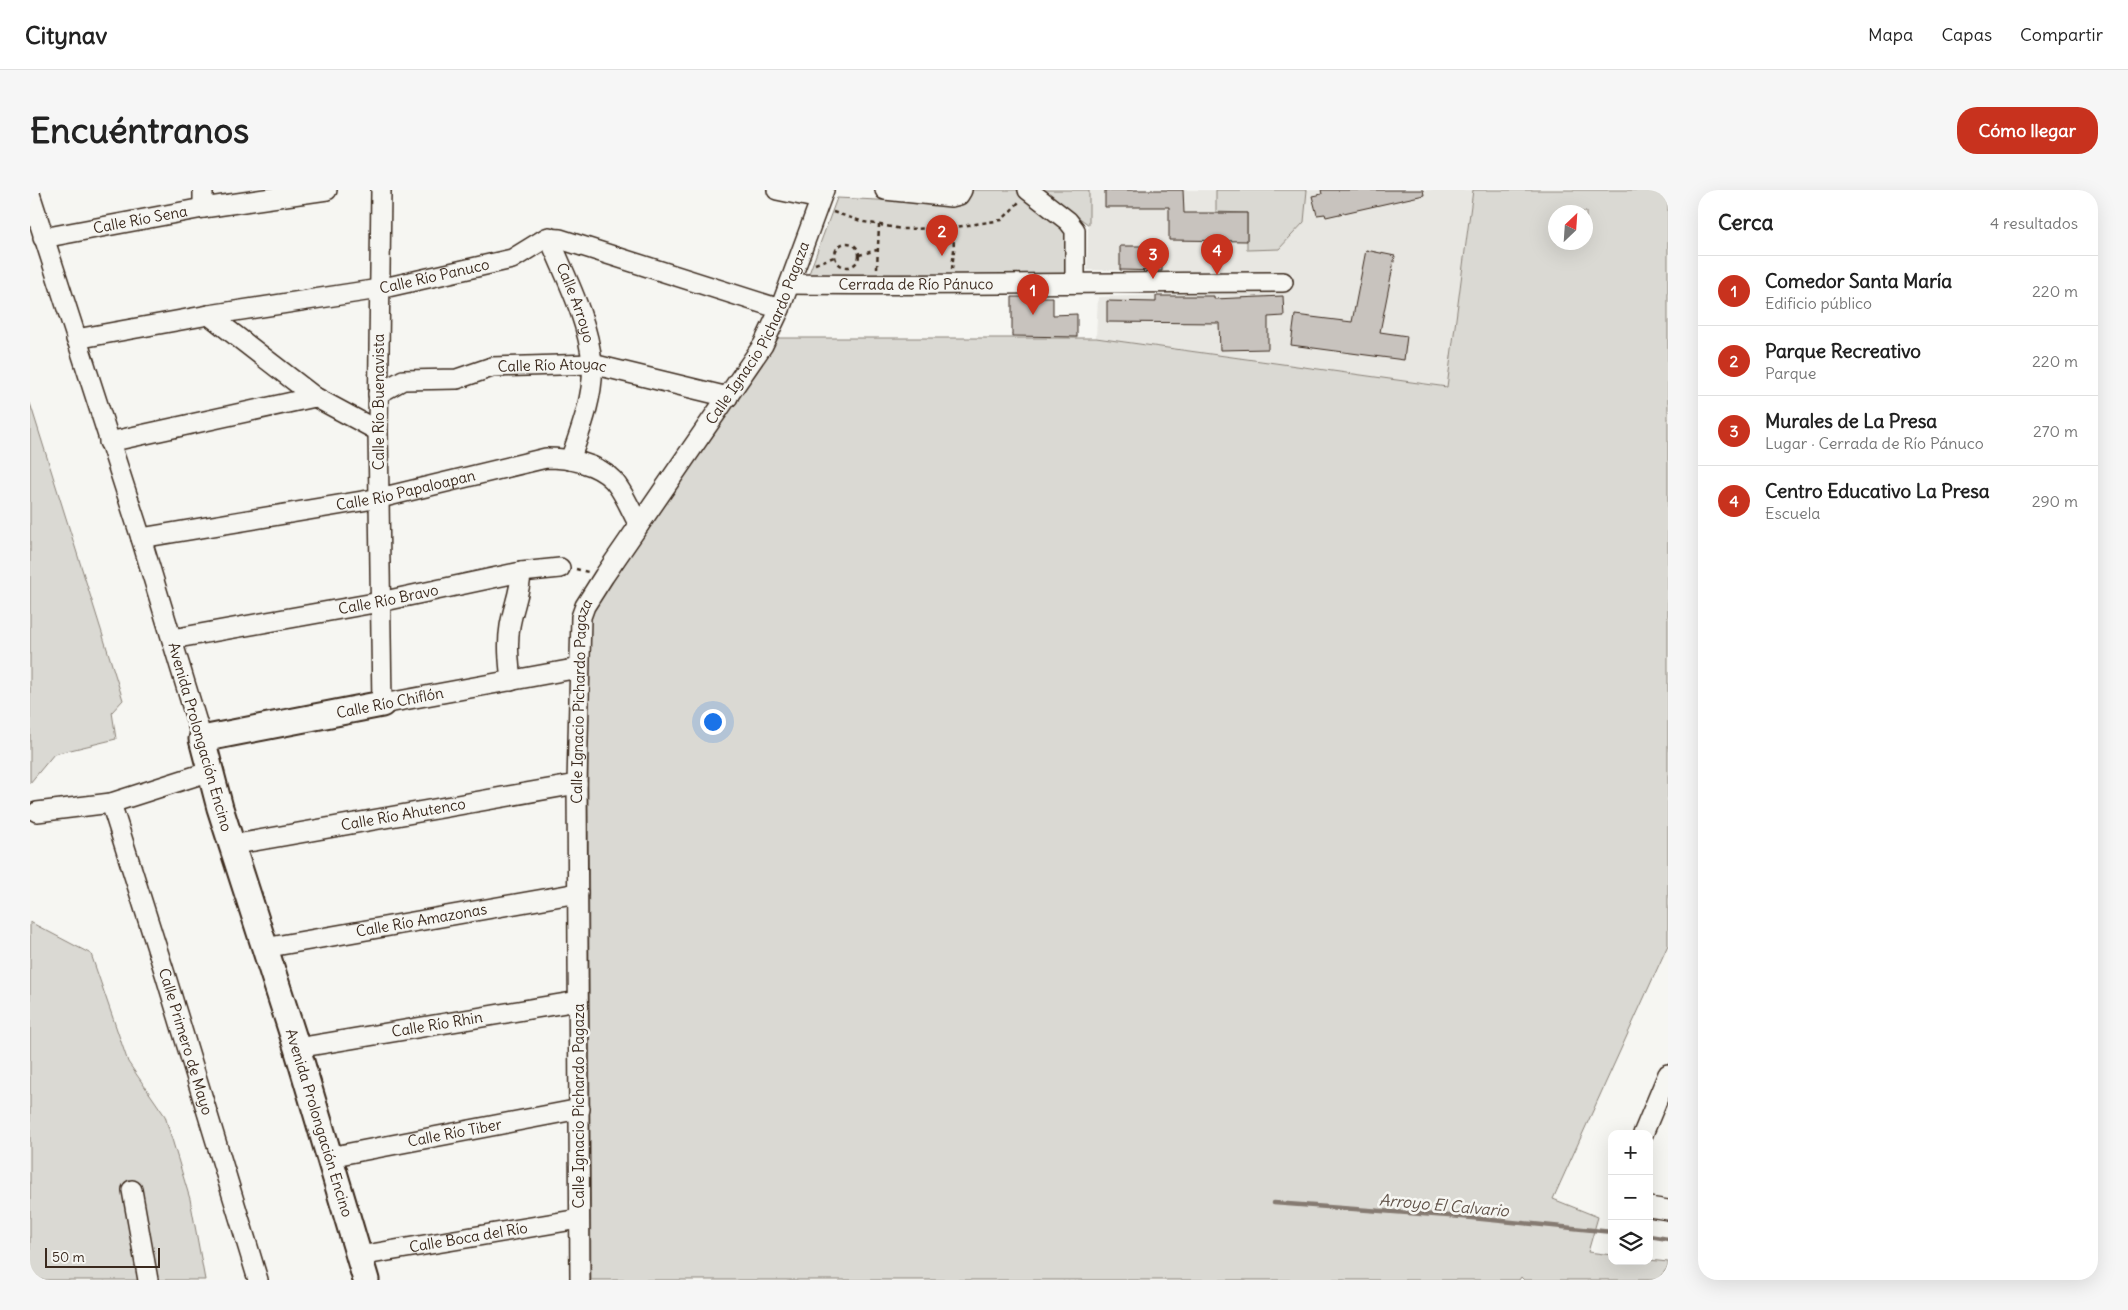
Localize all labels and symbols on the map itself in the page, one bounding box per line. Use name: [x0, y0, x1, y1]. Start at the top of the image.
street label: Calle Río Sena: [92, 201, 189, 237]
north arrow: [1548, 205, 1593, 250]
pin: 2: [926, 215, 958, 256]
pin: 4: [1201, 234, 1233, 275]
street label: Calle Ignacio Pichardo Pagaza: [701, 238, 813, 428]
pin: 3: [1137, 238, 1169, 279]
street label: Calle Río Panuco: [378, 254, 491, 298]
street label: Calle Arroyo: [552, 260, 599, 345]
street label: Cerrada de Río Pánuco: [838, 274, 994, 294]
pin: 1: [1017, 274, 1049, 315]
street label: Calle Río Buenavista: [369, 333, 388, 470]
street label: Calle Río Atoyac: [497, 354, 609, 376]
street label: Calle Río Papaloapan: [334, 465, 478, 514]
street label: Calle Río Bravo: [337, 580, 440, 618]
street label: Calle Ignacio Pichardo Pagaza: [567, 594, 597, 804]
street label: Avenida Prolongación Encino: [164, 640, 237, 834]
street label: Calle Río Chiflón: [335, 683, 445, 722]
your location: [700, 709, 726, 735]
street label: Calle Río Ahutenco: [339, 794, 467, 834]
street label: Calle Río Amazonas: [355, 899, 489, 941]
street label: Calle Primero de Mayo: [155, 966, 217, 1117]
street label: Calle Ignacio Pichardo Pagaza: [569, 1003, 588, 1209]
street label: Calle Río Rhin: [390, 1007, 484, 1041]
street label: Avenida Prolongación Encino: [282, 1026, 357, 1219]
street label: Calle Río Tiber: [406, 1114, 503, 1151]
water label: Arroyo El Calvario: [1378, 1189, 1511, 1221]
street label: Calle Boca del Río: [408, 1218, 529, 1256]
scale bar: [45, 1245, 160, 1268]

